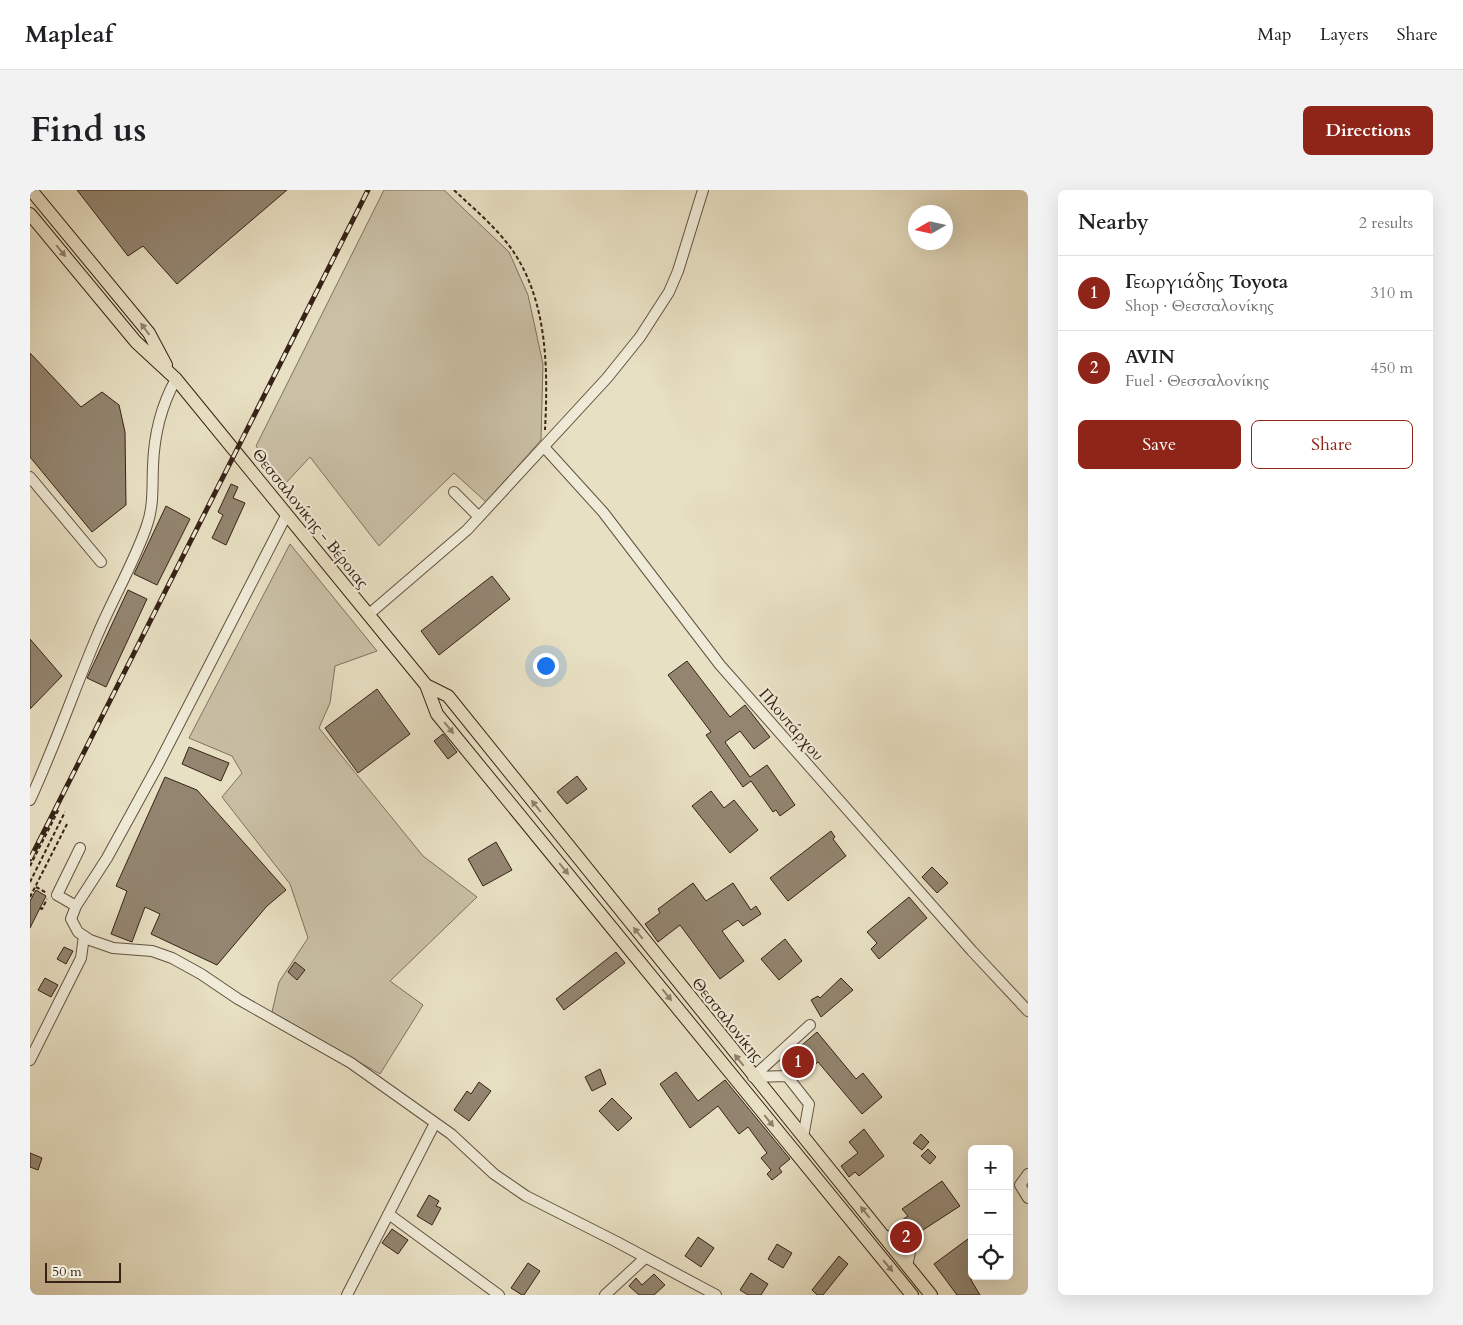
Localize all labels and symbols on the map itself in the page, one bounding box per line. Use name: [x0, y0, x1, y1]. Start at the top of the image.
north arrow: [908, 205, 953, 250]
one-way arrow: [55, 245, 66, 258]
one-way arrow: [140, 322, 150, 336]
street label: Θεσσαλονίκης - Βέροιας: [247, 444, 374, 593]
your location: [533, 653, 559, 679]
street label: Πλουτάρχου: [754, 684, 829, 766]
one-way arrow: [443, 721, 454, 734]
one-way arrow: [531, 800, 542, 813]
one-way arrow: [558, 862, 569, 875]
one-way arrow: [632, 926, 643, 939]
street label: Θεσσαλονίκης: [686, 973, 768, 1067]
one-way arrow: [661, 988, 672, 1001]
pin: 1: [782, 1043, 814, 1081]
one-way arrow: [734, 1053, 745, 1066]
one-way arrow: [764, 1114, 775, 1127]
one-way arrow: [859, 1206, 870, 1219]
pin: 2: [890, 1218, 922, 1256]
scale bar: [45, 1260, 121, 1283]
one-way arrow: [883, 1260, 894, 1273]

